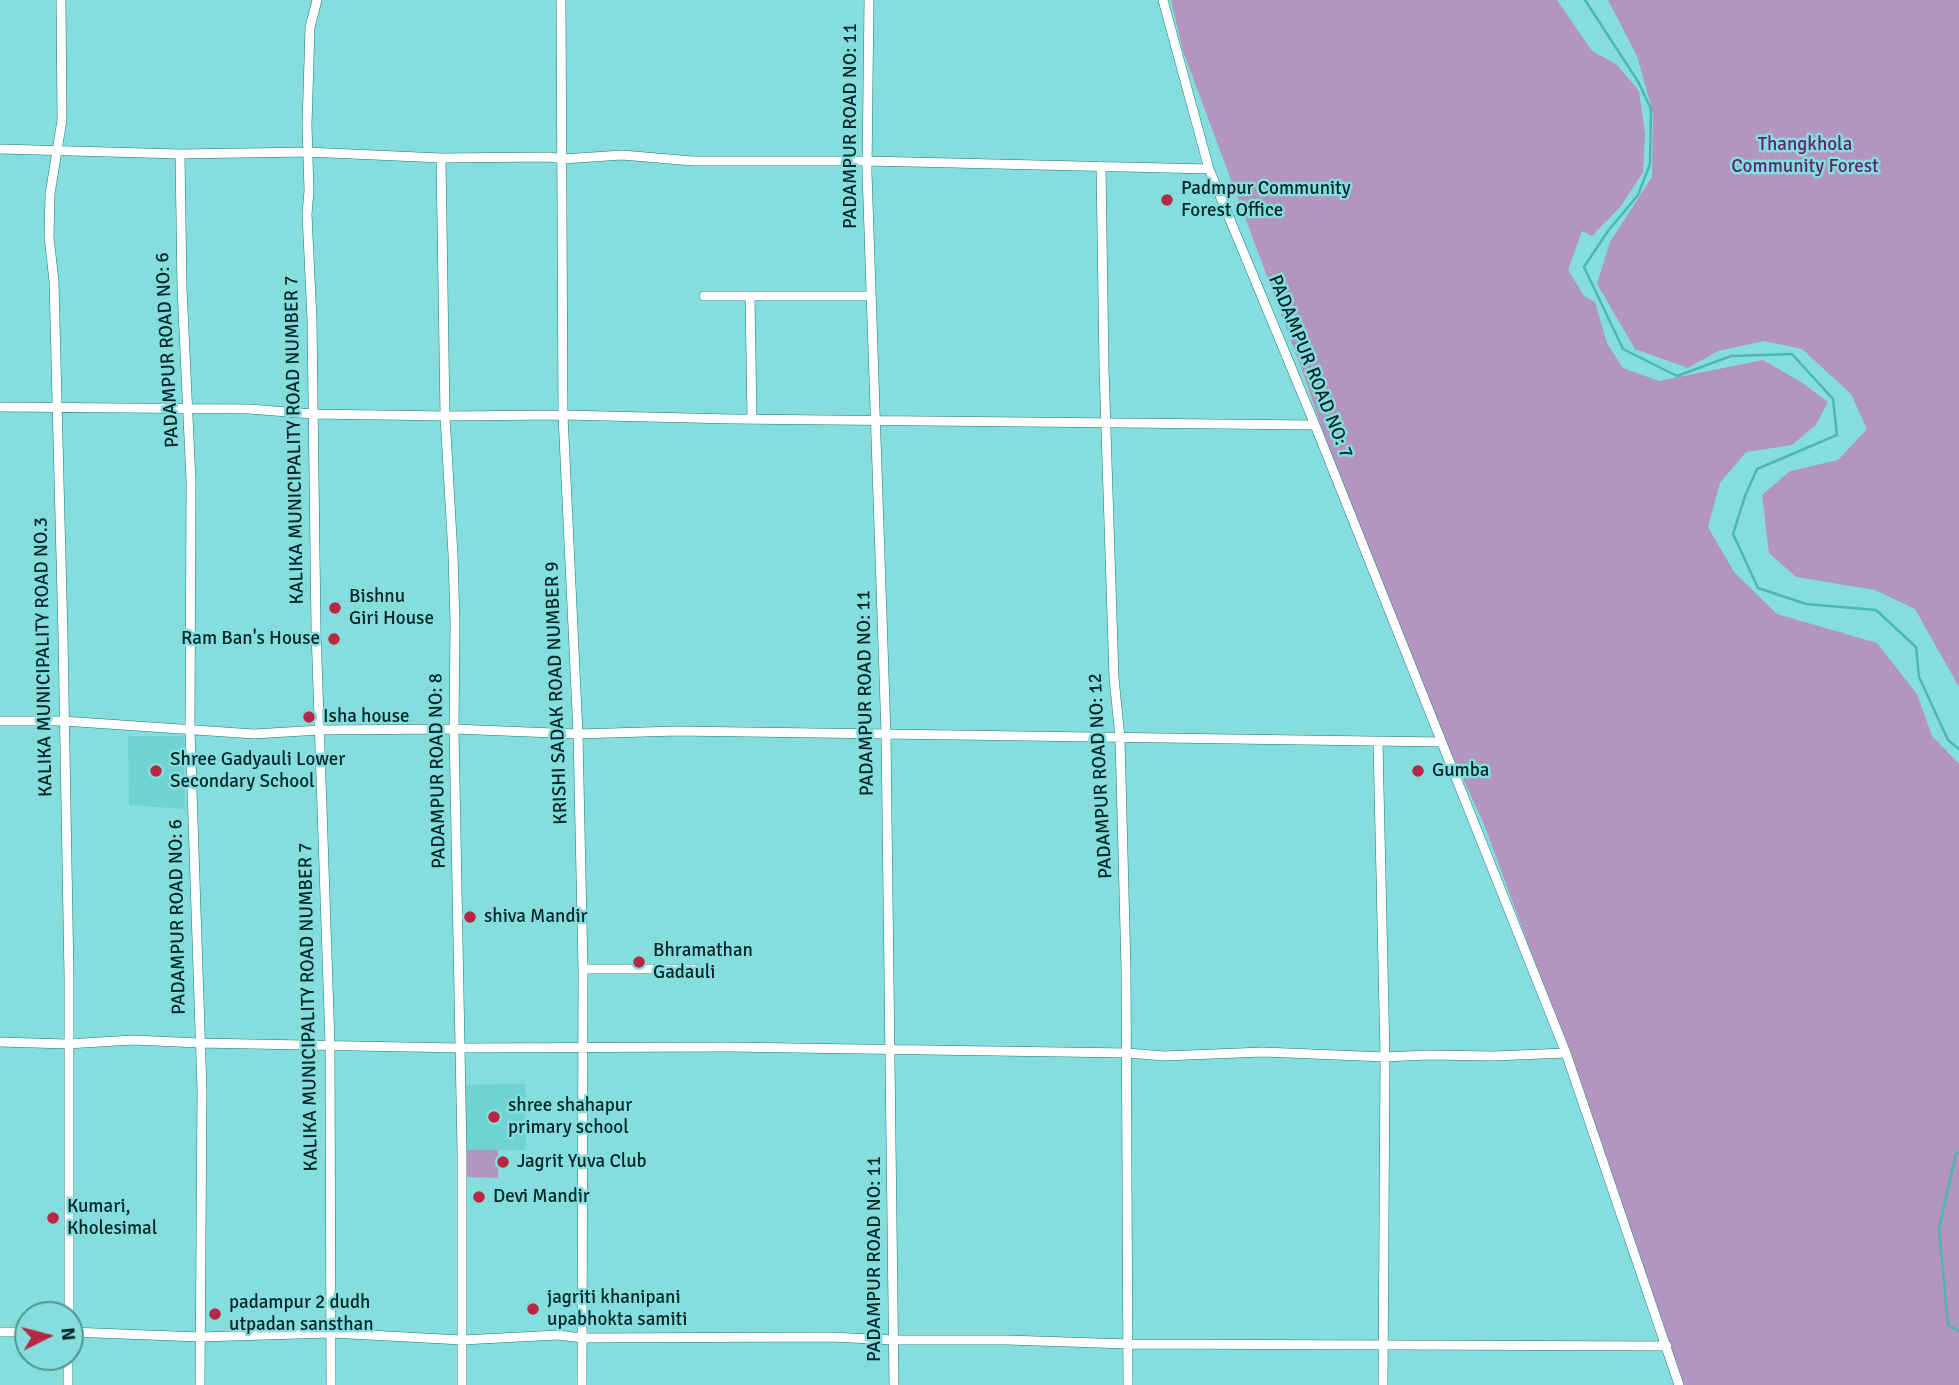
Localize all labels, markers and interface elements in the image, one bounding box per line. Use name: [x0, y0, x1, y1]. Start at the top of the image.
street label: PADAMPUR ROAD NO: 11: [840, 23, 862, 229]
park label: Thangkhola Community Forest: [1731, 134, 1879, 178]
place label: Padmpur Community Forest Office: [1181, 178, 1351, 222]
marker: Padmpur Community Forest Office: [1159, 192, 1175, 208]
street label: PADAMPUR ROAD NO: 6: [151, 252, 185, 448]
street label: PADAMPUR ROAD NO: 7: [1263, 272, 1357, 462]
street label: KALIKA MUNICIPALITY ROAD NUMBER 7: [281, 275, 309, 605]
street label: KALIKA MUNICIPALITY ROAD NO.3: [30, 517, 58, 797]
street label: KRISHI SADAK ROAD NUMBER 9: [541, 561, 573, 825]
place label: Bishnu Giri House: [349, 586, 434, 630]
street label: PADAMPUR ROAD NO: 11: [853, 590, 879, 796]
marker: Bishnu Giri House: [327, 600, 343, 616]
place label: Ram Ban's House: [181, 628, 320, 650]
marker: Ram Ban's House: [326, 631, 342, 647]
street label: PADAMPUR ROAD NO: 8: [425, 673, 451, 869]
street label: PADAMPUR ROAD NO: 12: [1084, 673, 1118, 879]
place label: Isha house: [323, 706, 409, 728]
marker: Isha house: [301, 709, 317, 725]
place label: Shree Gadyauli Lower Secondary School: [170, 749, 345, 793]
place label: Gumba: [1432, 760, 1489, 782]
marker: Shree Gadyauli Lower Secondary School: [148, 763, 164, 779]
marker: Gumba: [1410, 763, 1426, 779]
street label: PADAMPUR ROAD NO: 6: [165, 819, 191, 1015]
street label: KALIKA MUNICIPALITY ROAD NUMBER 7: [295, 842, 323, 1172]
place label: shiva Mandir: [484, 906, 588, 928]
marker: shiva Mandir: [462, 909, 478, 925]
place label: Bhramathan Gadauli: [653, 940, 753, 984]
marker: Bhramathan Gadauli: [631, 954, 647, 970]
place label: shree shahapur primary school: [508, 1095, 632, 1139]
marker: shree shahapur primary school: [486, 1109, 502, 1125]
place label: Jagrit Yuva Club: [517, 1151, 647, 1173]
marker: Jagrit Yuva Club: [495, 1154, 511, 1170]
street label: PADAMPUR ROAD NO: 11: [864, 1156, 886, 1362]
place label: Devi Mandir: [493, 1186, 590, 1208]
marker: Devi Mandir: [471, 1189, 487, 1205]
place label: Kumari, Kholesimal: [67, 1196, 157, 1240]
marker: Kumari, Kholesimal: [45, 1210, 61, 1226]
place label: jagriti khanipani upabhokta samiti: [547, 1287, 687, 1331]
place label: padampur 2 dudh utpadan sansthan: [229, 1292, 374, 1336]
north arrow: [14, 1301, 84, 1371]
marker: jagriti khanipani upabhokta samiti: [525, 1301, 541, 1317]
marker: padampur 2 dudh utpadan sansthan: [207, 1306, 223, 1322]
text: N: [55, 1326, 81, 1342]

